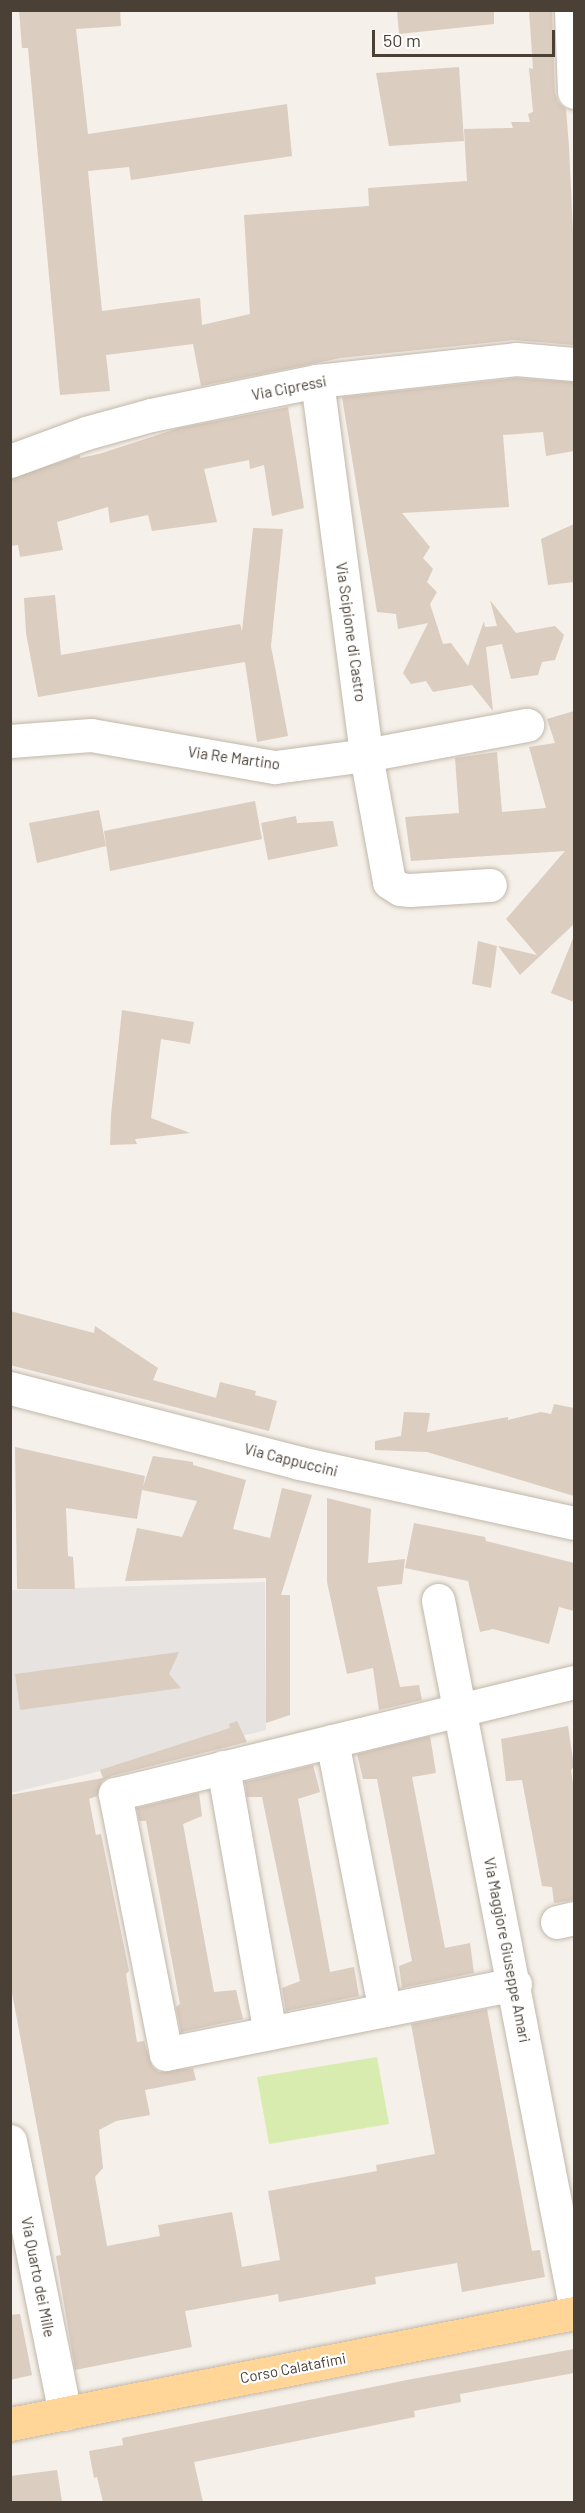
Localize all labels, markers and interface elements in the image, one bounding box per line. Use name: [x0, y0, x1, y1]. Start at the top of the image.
scale bar: [375, 18, 558, 56]
text: 50 m: [383, 29, 421, 51]
street label: Via Cipressi: [250, 372, 328, 404]
street label: Via Scipione di Castro: [332, 561, 370, 703]
street label: Via Re Martino: [187, 743, 281, 773]
street label: Via Cappuccini: [242, 1440, 340, 1480]
street label: Via Maggiore Giuseppe Amari: [480, 1856, 534, 2044]
street label: Via Quarto dei Mille: [18, 2215, 58, 2339]
street label: Corso Calatafimi: [239, 2349, 347, 2387]

